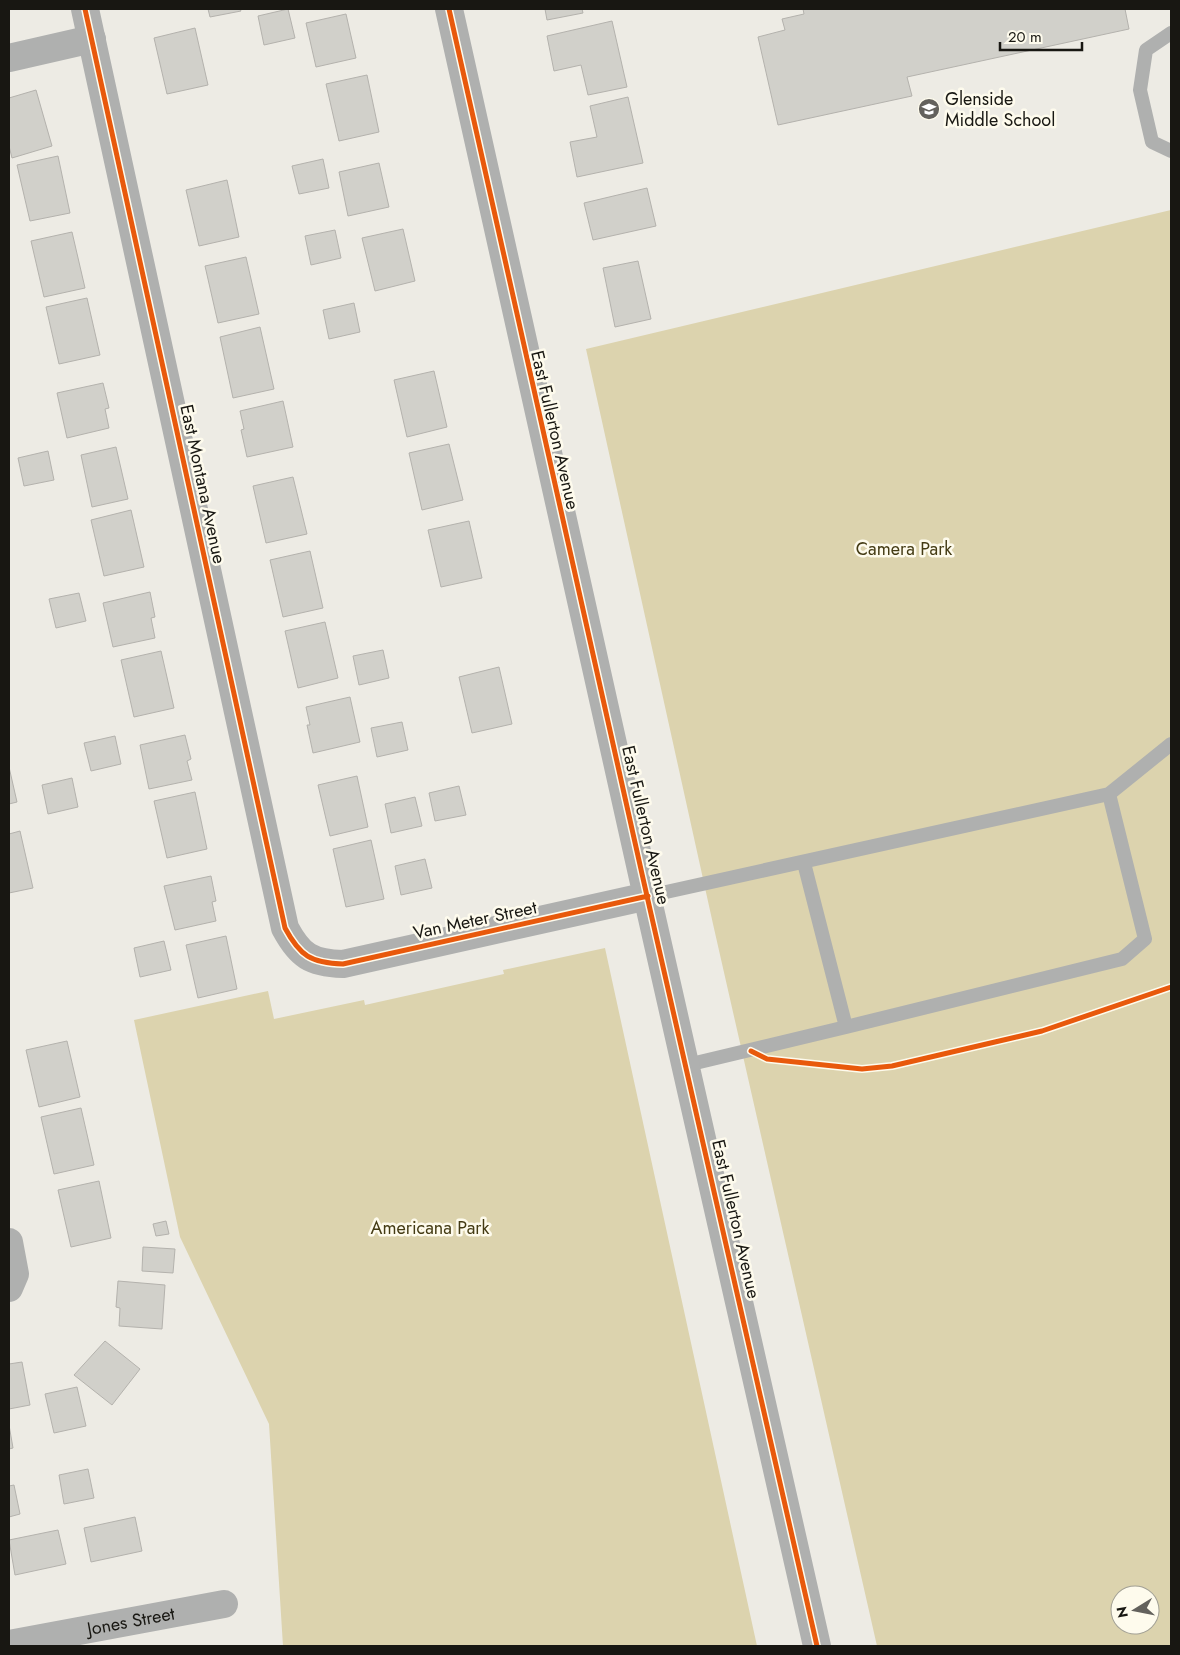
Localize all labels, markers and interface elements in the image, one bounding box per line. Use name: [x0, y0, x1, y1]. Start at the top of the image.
scale bar: [1000, 20, 1082, 52]
text: 20 m: [1008, 26, 1042, 48]
place label: Glenside Middle School: [945, 86, 1055, 133]
school or university icon: Glenside Middle School: [917, 97, 941, 121]
street label: East Fullerton Avenue: [524, 348, 586, 512]
street label: East Montana Avenue: [173, 402, 233, 566]
park label: Camera Park: [856, 536, 952, 562]
street label: East Fullerton Avenue: [615, 743, 677, 907]
street label: Van Meter Street: [411, 894, 540, 946]
street label: East Fullerton Avenue: [705, 1137, 767, 1301]
park label: Americana Park: [371, 1215, 490, 1241]
north arrow: [1110, 1585, 1160, 1635]
street label: Jones Street: [83, 1600, 177, 1643]
text: N: [1111, 1605, 1133, 1619]

